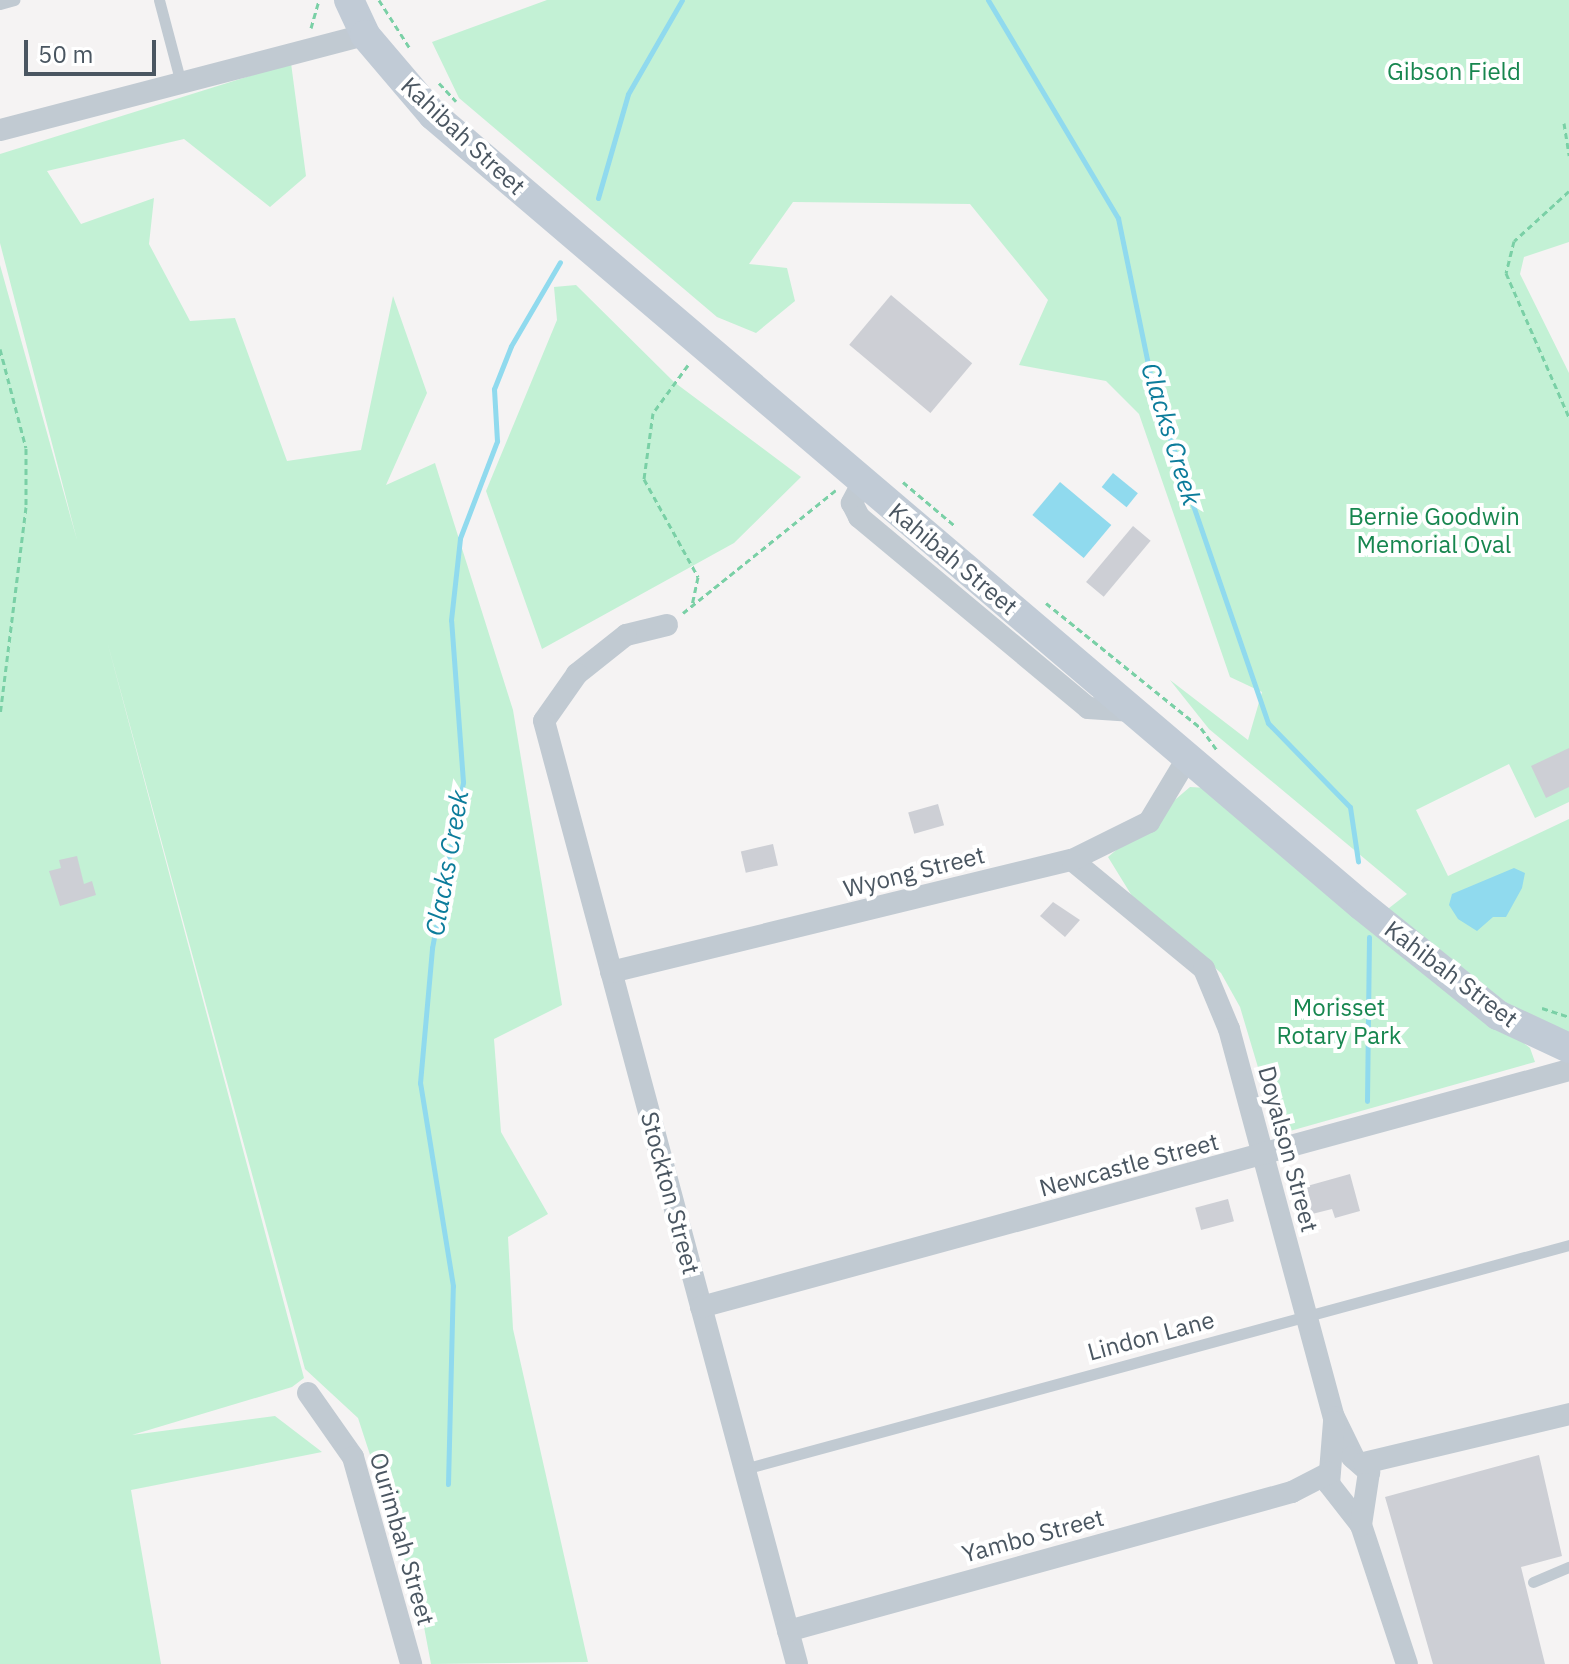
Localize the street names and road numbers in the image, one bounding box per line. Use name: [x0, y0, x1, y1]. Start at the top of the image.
street label: Kahibah Street: [395, 71, 531, 201]
street label: Kahibah Street: [883, 497, 1023, 621]
street label: Wyong Street: [840, 841, 988, 903]
street label: Kahibah Street: [1379, 915, 1523, 1033]
street label: Doyalson Street: [1252, 1063, 1324, 1235]
street label: Stockton Street: [634, 1109, 706, 1277]
street label: Newcastle Street: [1036, 1127, 1222, 1203]
street label: Lindon Lane: [1085, 1305, 1217, 1367]
street label: Ourimbah Street: [364, 1449, 440, 1629]
street label: Yambo Street: [959, 1503, 1107, 1569]

